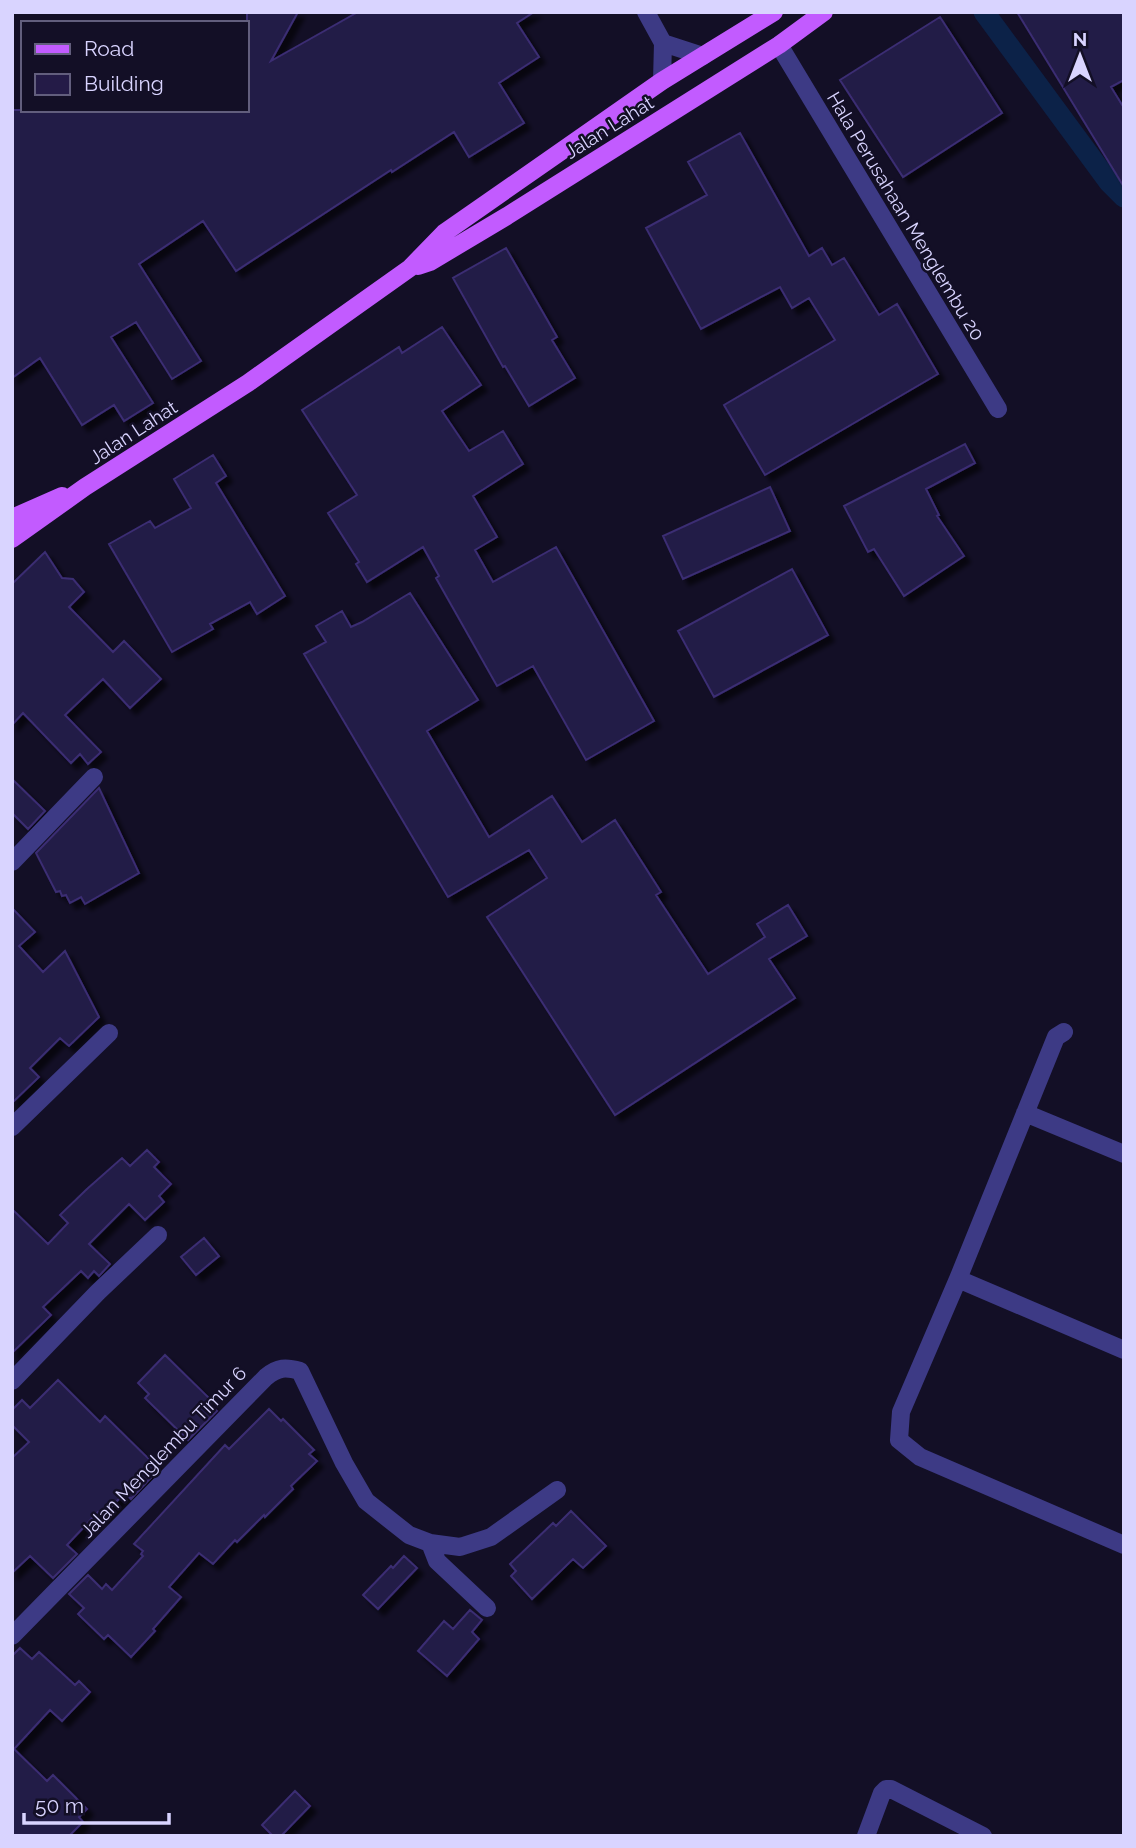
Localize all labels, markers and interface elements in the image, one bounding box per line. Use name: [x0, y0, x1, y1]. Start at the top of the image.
legend: [21, 21, 248, 112]
north arrow: [1045, 21, 1115, 91]
text: N: [1073, 28, 1087, 50]
text: Road: [84, 36, 134, 61]
text: Building: [84, 71, 164, 96]
street label: Hala Perusahaan Menglembu 20: [823, 88, 989, 344]
street label: Jalan Lahat: [561, 91, 658, 163]
street label: Jalan Lahat: [85, 395, 181, 468]
street label: Jalan Menglembu Timur 6: [75, 1362, 251, 1542]
scale bar: [24, 1782, 170, 1826]
text: 50 m: [35, 1793, 84, 1818]

